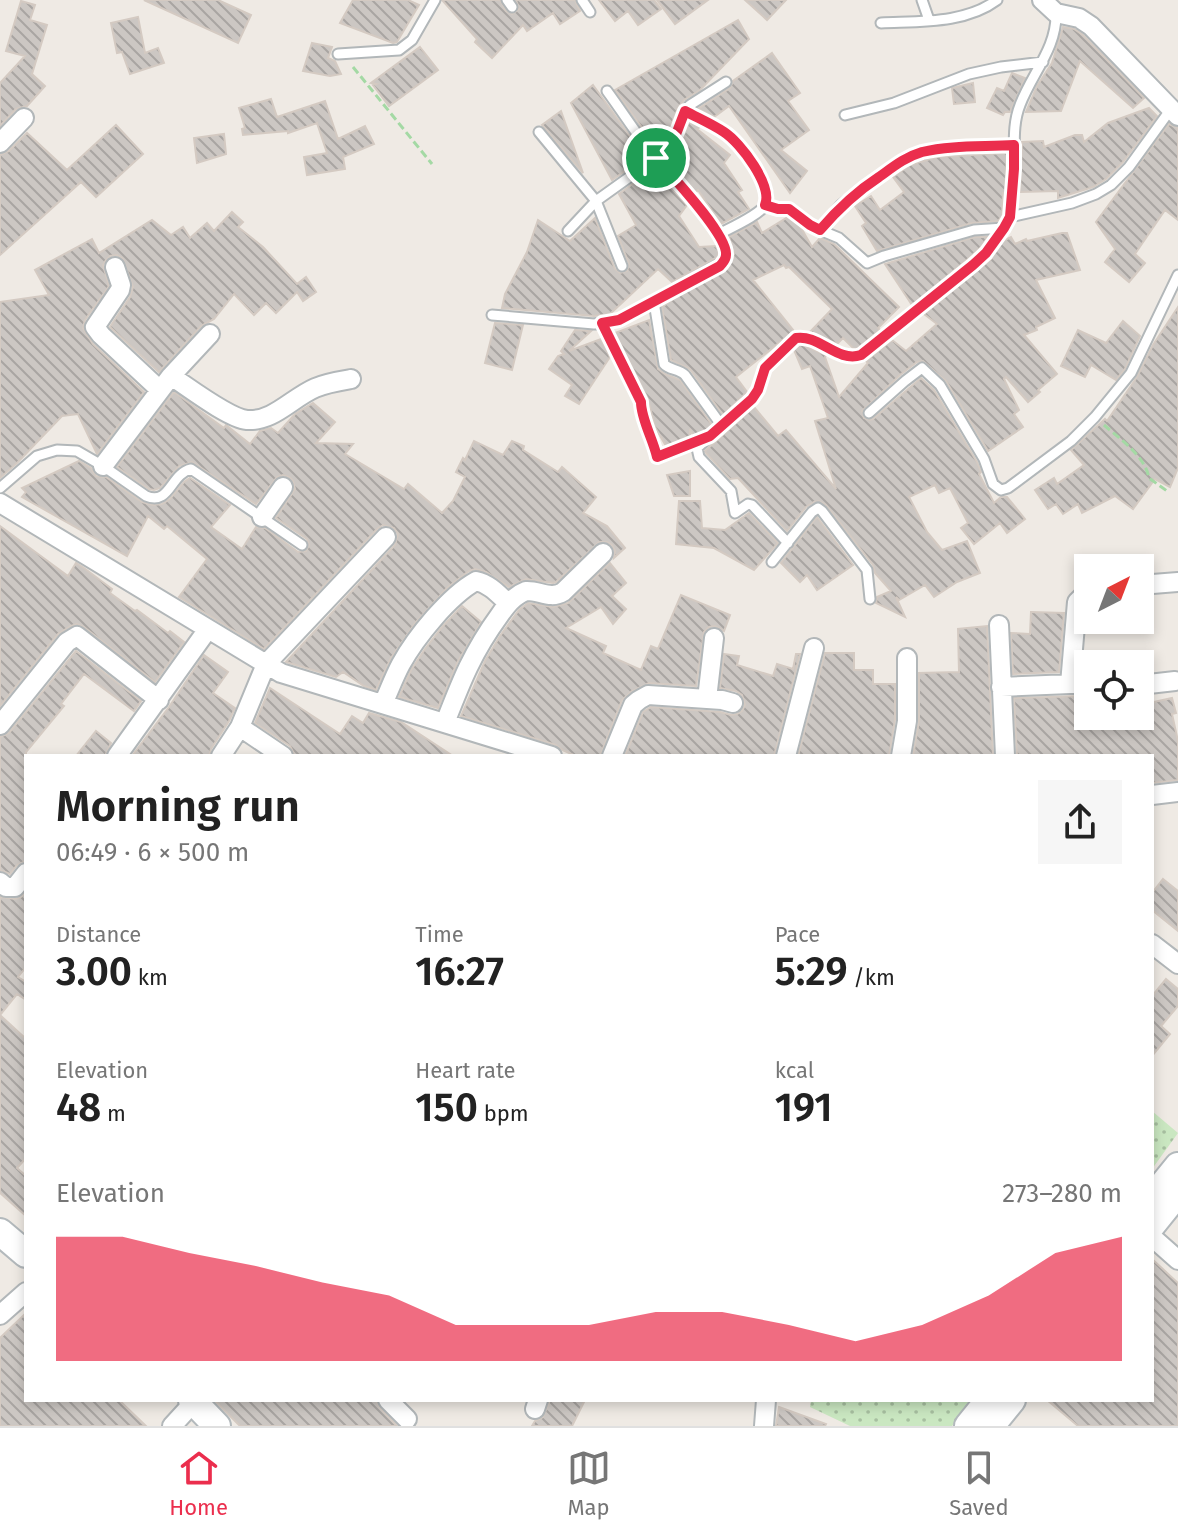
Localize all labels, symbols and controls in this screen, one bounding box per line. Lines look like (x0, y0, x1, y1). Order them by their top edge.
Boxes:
pin (622, 124, 690, 192)
icon: arrive (634, 136, 678, 180)
north arrow (1074, 554, 1154, 634)
map controls (1074, 554, 1154, 730)
button: locate (1074, 650, 1154, 730)
text: Morning run (56, 780, 300, 833)
button: share (1038, 780, 1122, 864)
text: 06:49 · 6 × 500 m (56, 837, 249, 868)
text: Distance (56, 921, 141, 948)
text: Time (415, 921, 464, 948)
text: Pace (775, 921, 820, 948)
text: 3.00 (56, 948, 132, 996)
text: 16:27 (415, 948, 504, 996)
text: 5:29 (775, 948, 848, 996)
text: km (132, 964, 168, 991)
text: /km (848, 964, 895, 991)
text: Elevation (56, 1057, 148, 1084)
text: Heart rate (415, 1057, 516, 1084)
text: kcal (775, 1057, 814, 1084)
text: 48 (56, 1084, 101, 1132)
text: 150 (415, 1084, 478, 1132)
text: 191 (775, 1084, 832, 1132)
text: m (101, 1100, 126, 1127)
text: bpm (478, 1100, 529, 1127)
text: Elevation (56, 1178, 165, 1209)
text: 273–280 m (1002, 1178, 1122, 1209)
tab: Home (169, 1446, 228, 1521)
tab: Map (567, 1446, 611, 1521)
tab: Saved (949, 1446, 1009, 1521)

